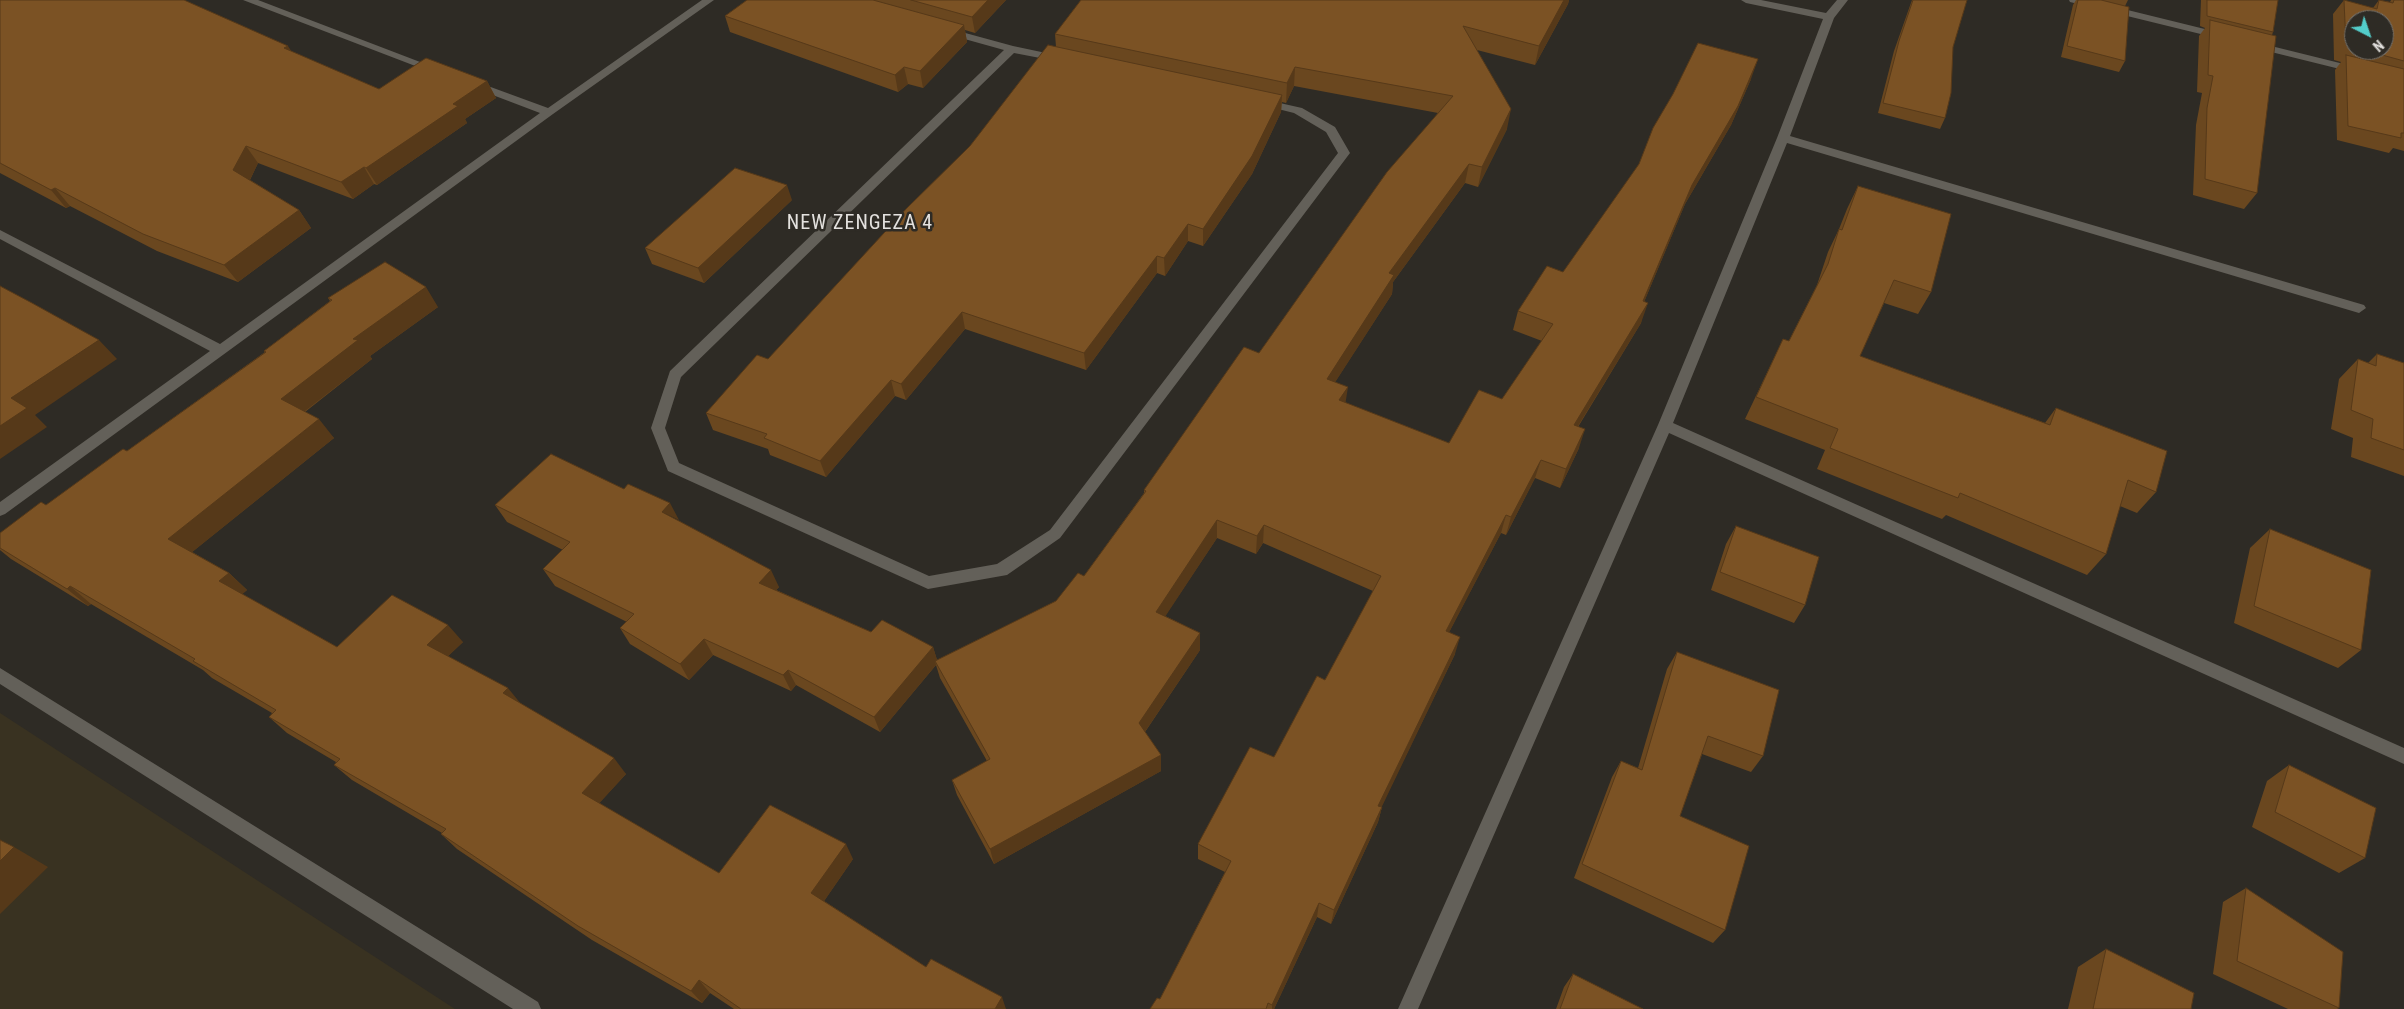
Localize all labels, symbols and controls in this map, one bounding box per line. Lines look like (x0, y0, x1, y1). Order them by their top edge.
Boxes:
north arrow (2344, 10, 2394, 60)
text: N (2370, 37, 2387, 54)
district label: NEW ZENGEZA 4 (785, 212, 935, 236)

